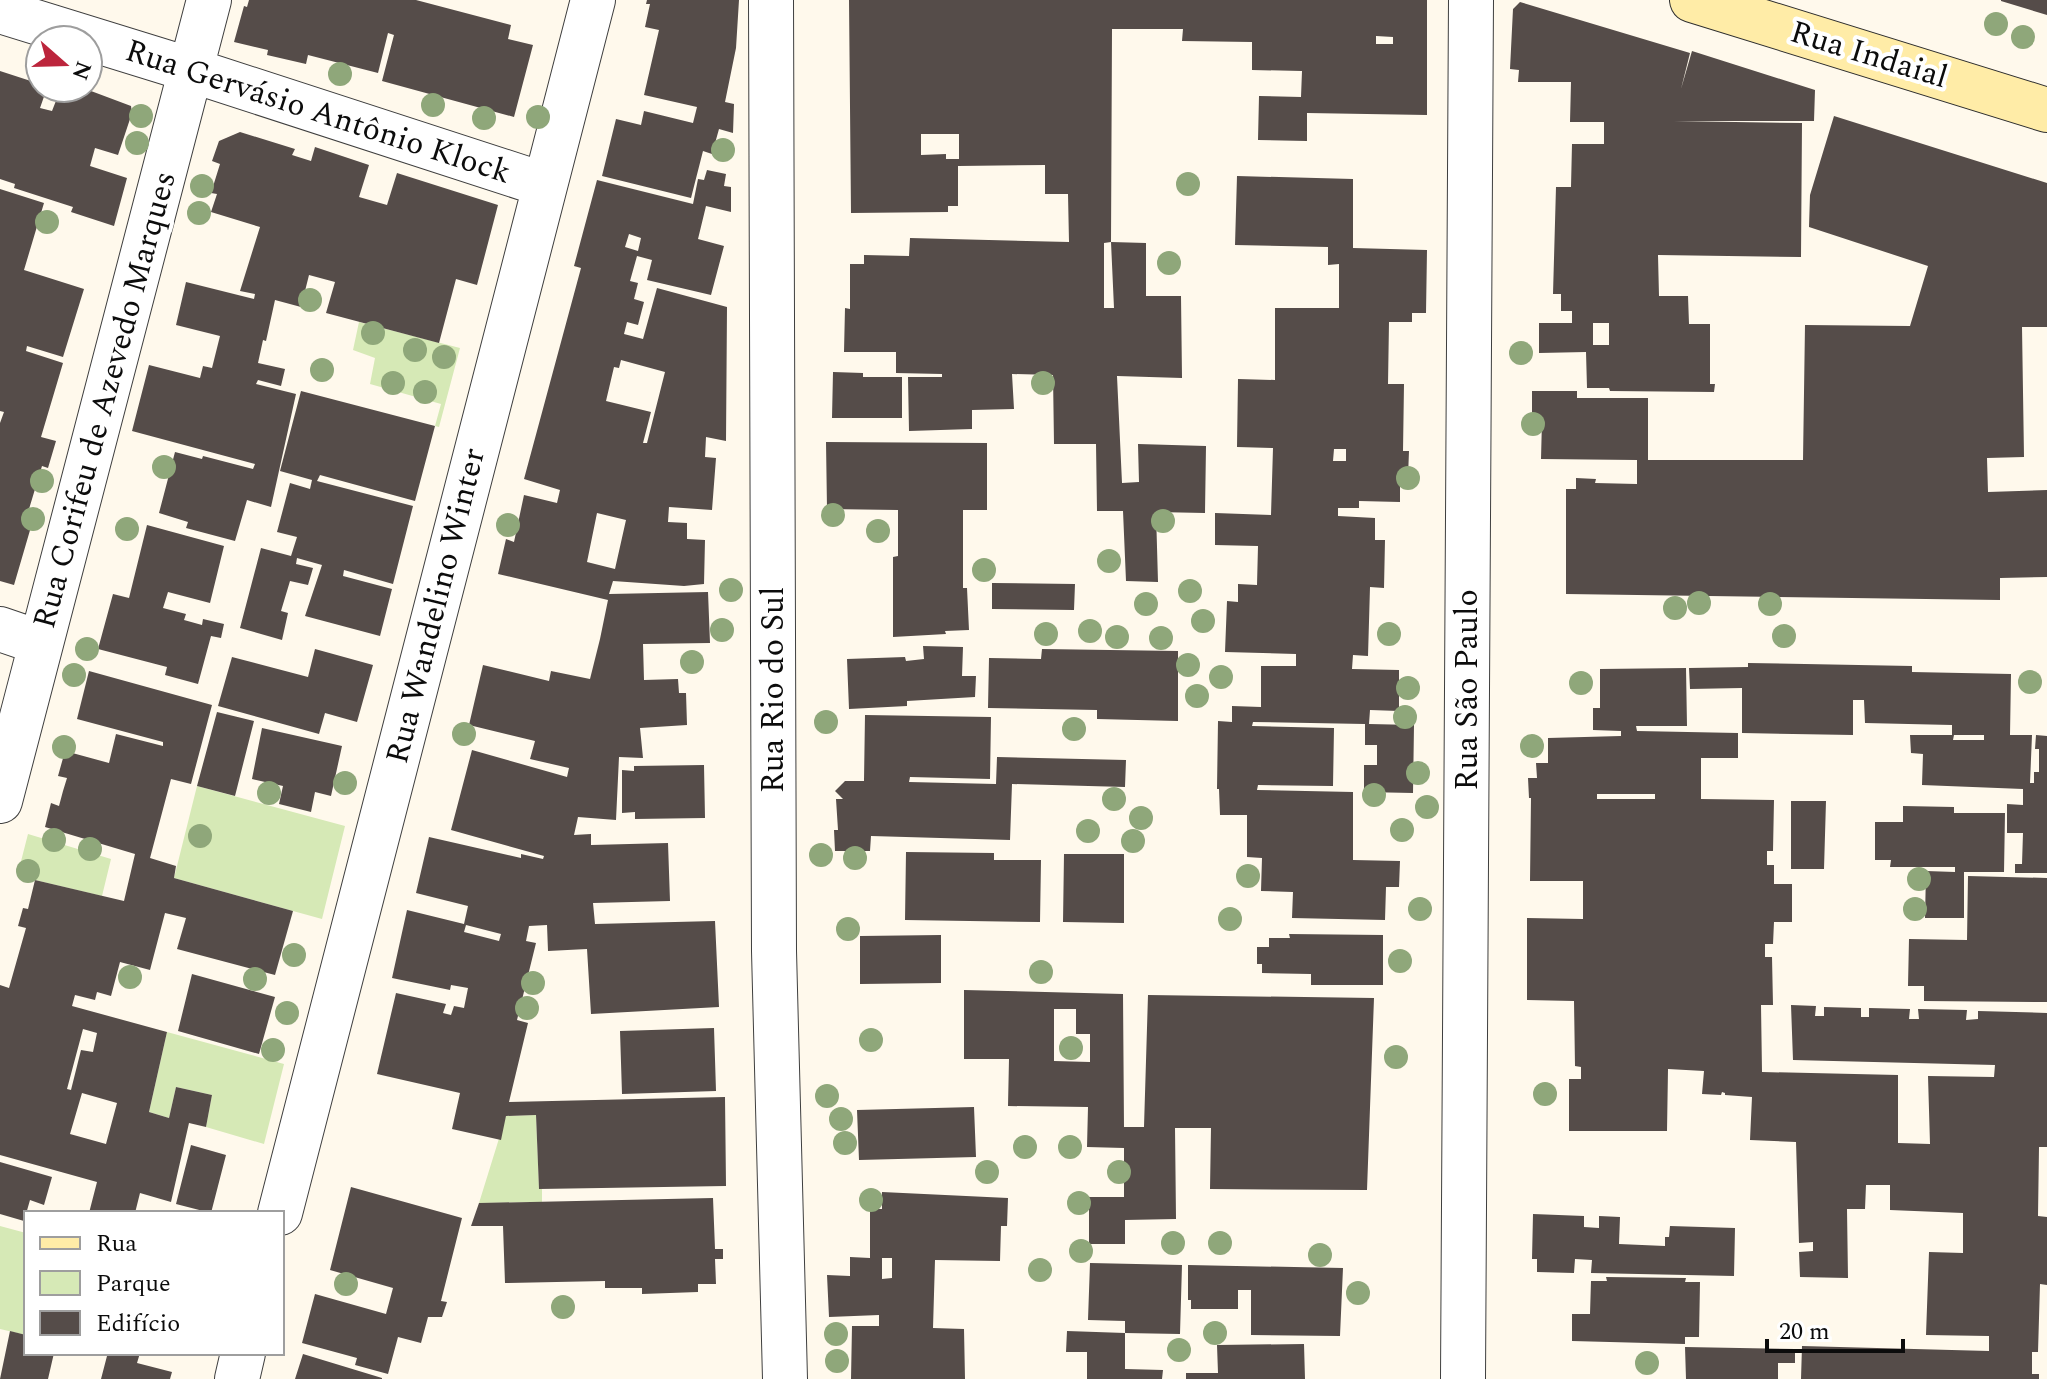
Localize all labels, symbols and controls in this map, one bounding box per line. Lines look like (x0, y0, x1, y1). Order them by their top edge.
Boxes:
street label: Rua Indaial (1784, 8, 1954, 102)
north arrow (24, 24, 104, 104)
street label: Rua Gervásio Antônio Klock (119, 26, 517, 198)
text: N (63, 56, 100, 84)
street label: Rua Corifeu de Azevedo Marques (20, 166, 190, 634)
street label: Rua Wandelino Winter (373, 443, 499, 769)
street label: Rua Rio do Sul (749, 587, 798, 793)
street label: Rua São Paulo (1443, 589, 1492, 791)
legend (24, 1211, 284, 1355)
text: Rua (96, 1226, 137, 1262)
text: Parque (96, 1266, 171, 1302)
scale bar (1767, 1303, 1903, 1353)
text: Edifício (96, 1306, 180, 1342)
text: 20 m (1779, 1314, 1830, 1350)

